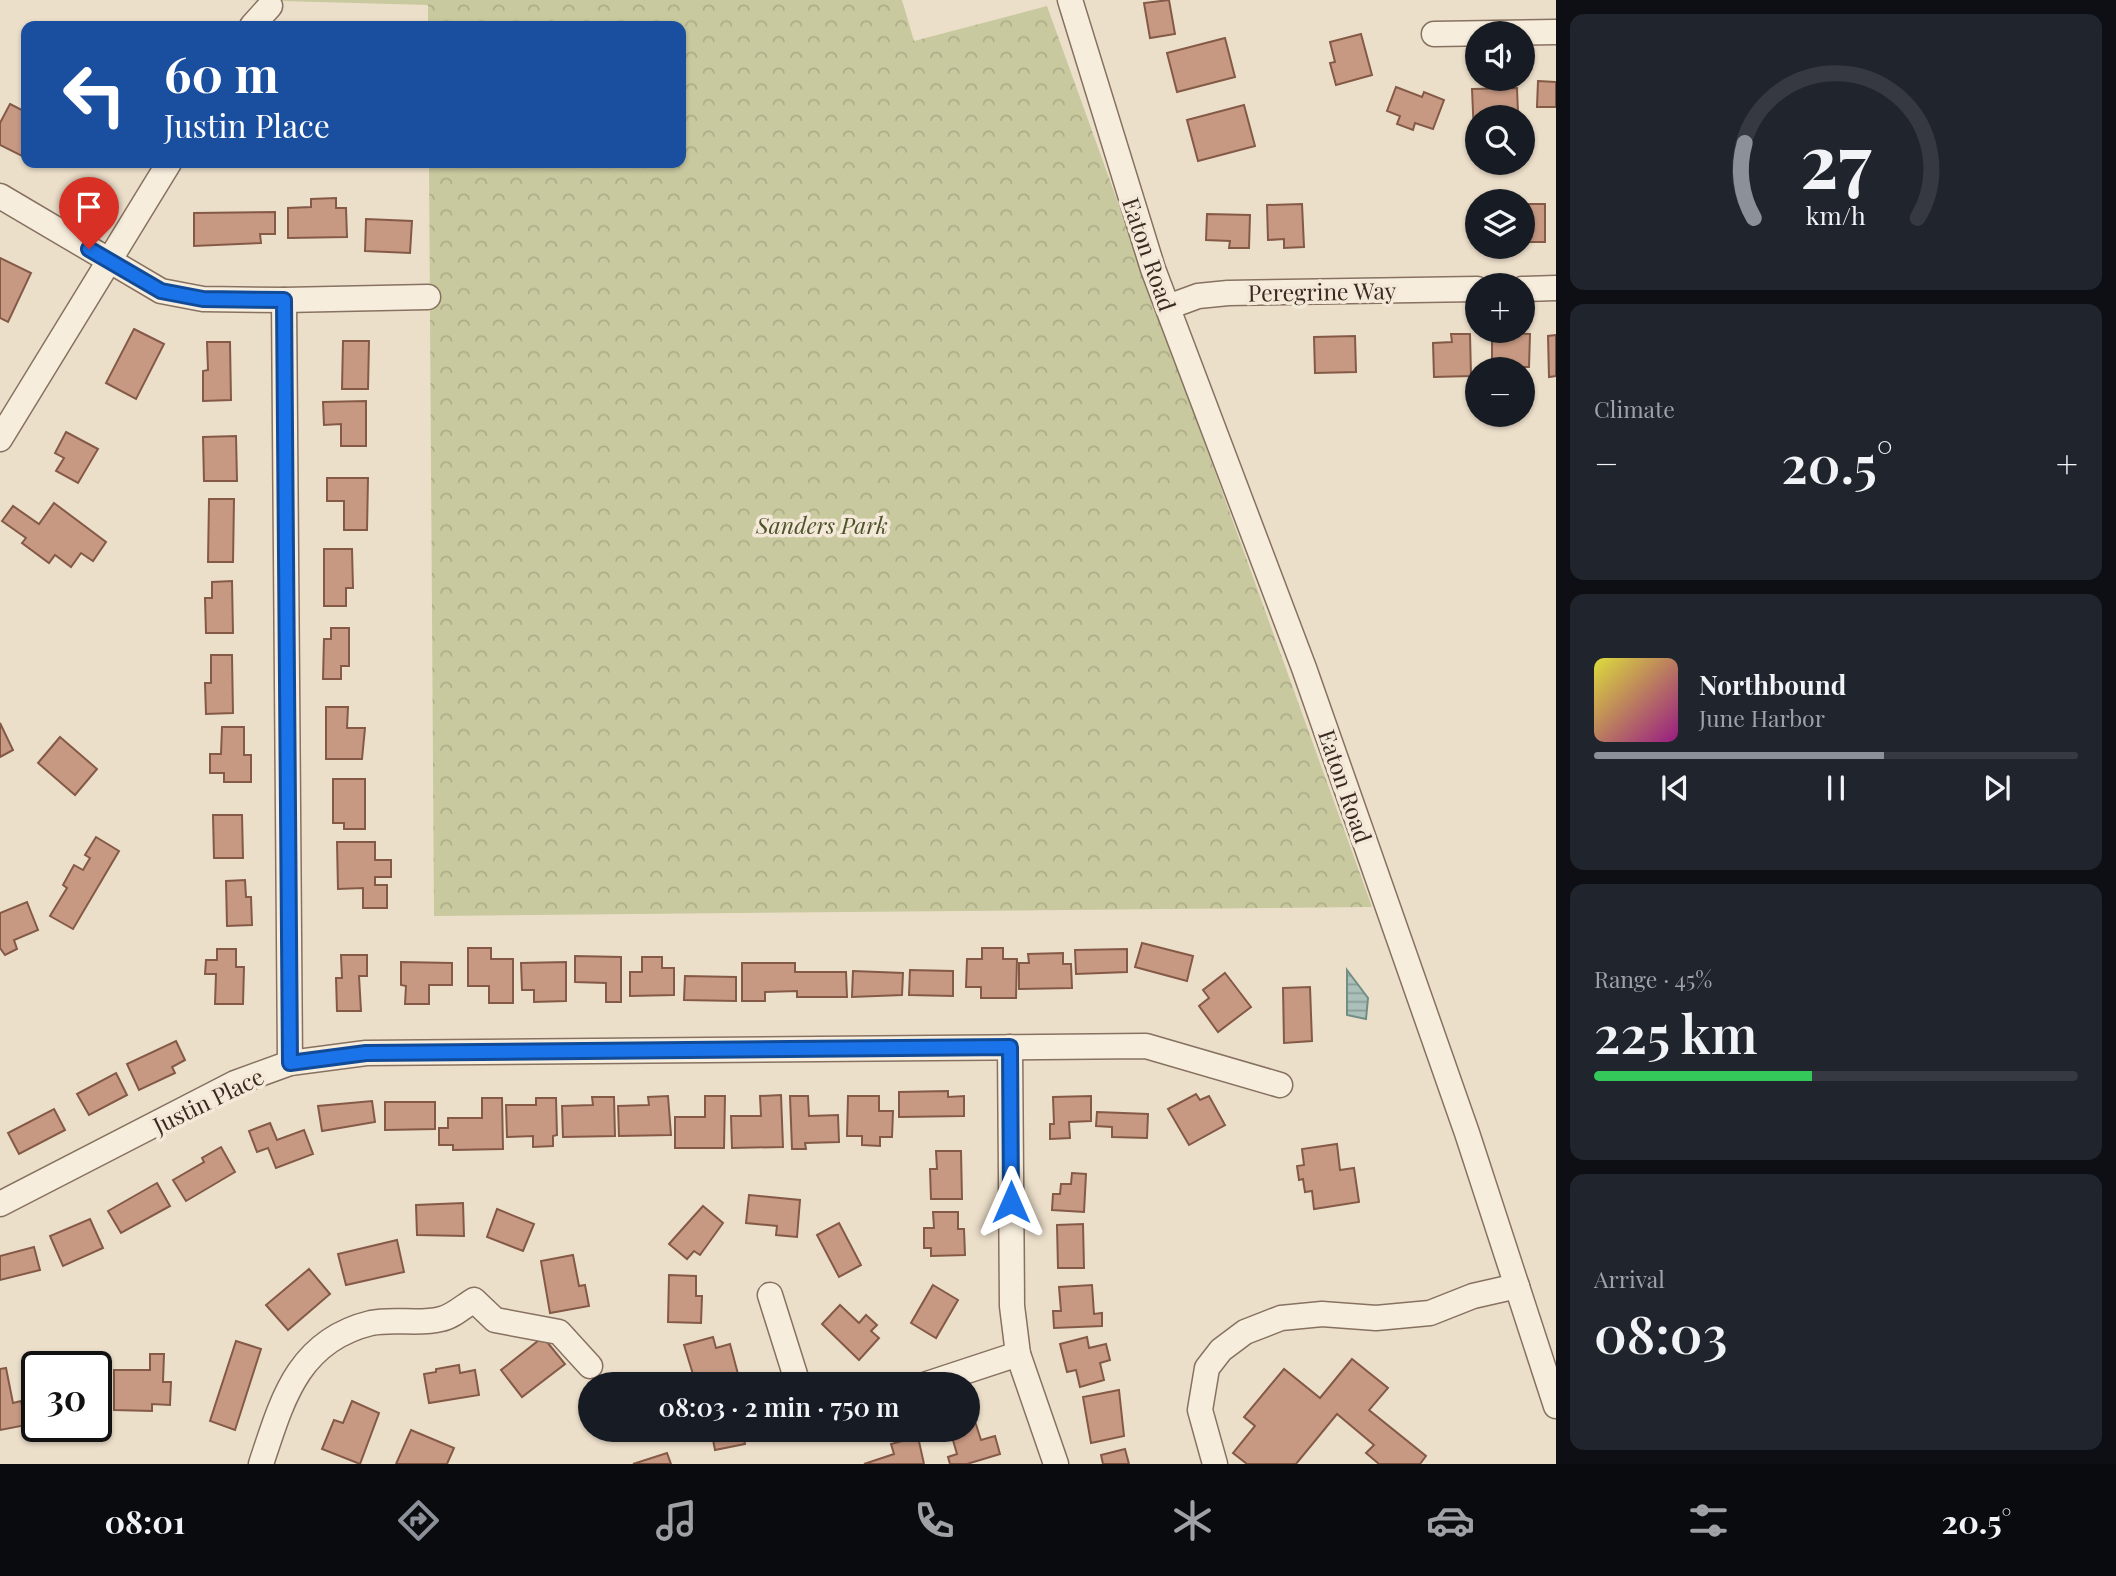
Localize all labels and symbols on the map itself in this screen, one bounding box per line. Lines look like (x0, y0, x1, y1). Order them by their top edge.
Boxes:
pin (59, 177, 119, 249)
street label: Eaton Road (1116, 193, 1184, 315)
street label: Peregrine Way (1248, 274, 1397, 308)
park label: Sanders Park (755, 509, 888, 540)
street label: Eaton Road (1312, 725, 1380, 847)
street label: Justin Place (147, 1060, 268, 1141)
position arrow (974, 1165, 1048, 1239)
speed limit sign: 30 (21, 1351, 112, 1442)

